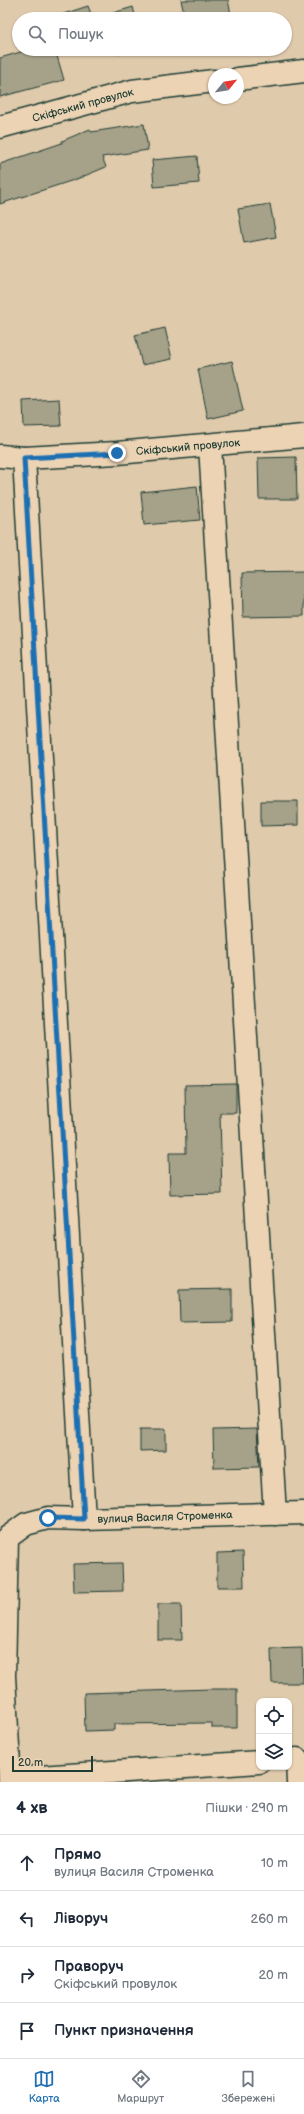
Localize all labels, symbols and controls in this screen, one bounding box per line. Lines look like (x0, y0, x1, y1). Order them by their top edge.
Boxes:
search box (12, 12, 292, 56)
icon: search (26, 23, 48, 45)
text: Пошук (58, 25, 104, 44)
north arrow (208, 68, 244, 104)
street label: Скіфський провулок (31, 85, 135, 125)
street label: Скіфський провулок (135, 436, 241, 458)
route end (108, 444, 126, 462)
street label: вулиця Василя Строменка (97, 1508, 233, 1526)
route start (39, 1509, 57, 1527)
map controls (256, 1698, 292, 1770)
button: locate (256, 1698, 292, 1734)
button: layers (256, 1734, 292, 1770)
scale bar (12, 1754, 93, 1773)
text: 20 m (18, 1756, 43, 1769)
text: 4 хв (16, 1798, 48, 1818)
text: Пішки · 290 m (205, 1800, 288, 1816)
text: Прямо (54, 1845, 101, 1864)
icon: ahead (16, 1852, 38, 1874)
text: 10 m (261, 1855, 288, 1871)
text: вулиця Василя Строменка (54, 1864, 214, 1880)
icon: left (16, 1908, 38, 1930)
text: Ліворуч (54, 1909, 108, 1928)
text: 260 m (250, 1911, 288, 1927)
text: Праворуч (54, 1957, 124, 1976)
icon: right (16, 1964, 38, 1986)
text: 20 m (258, 1967, 288, 1983)
text: Скіфський провулок (54, 1976, 177, 1992)
icon: arrive (16, 2020, 38, 2042)
text: Пункт призначення (54, 2021, 194, 2040)
tab: Карта (29, 2068, 60, 2105)
tab: Маршрут (117, 2068, 164, 2105)
tab: Збережені (222, 2068, 275, 2105)

